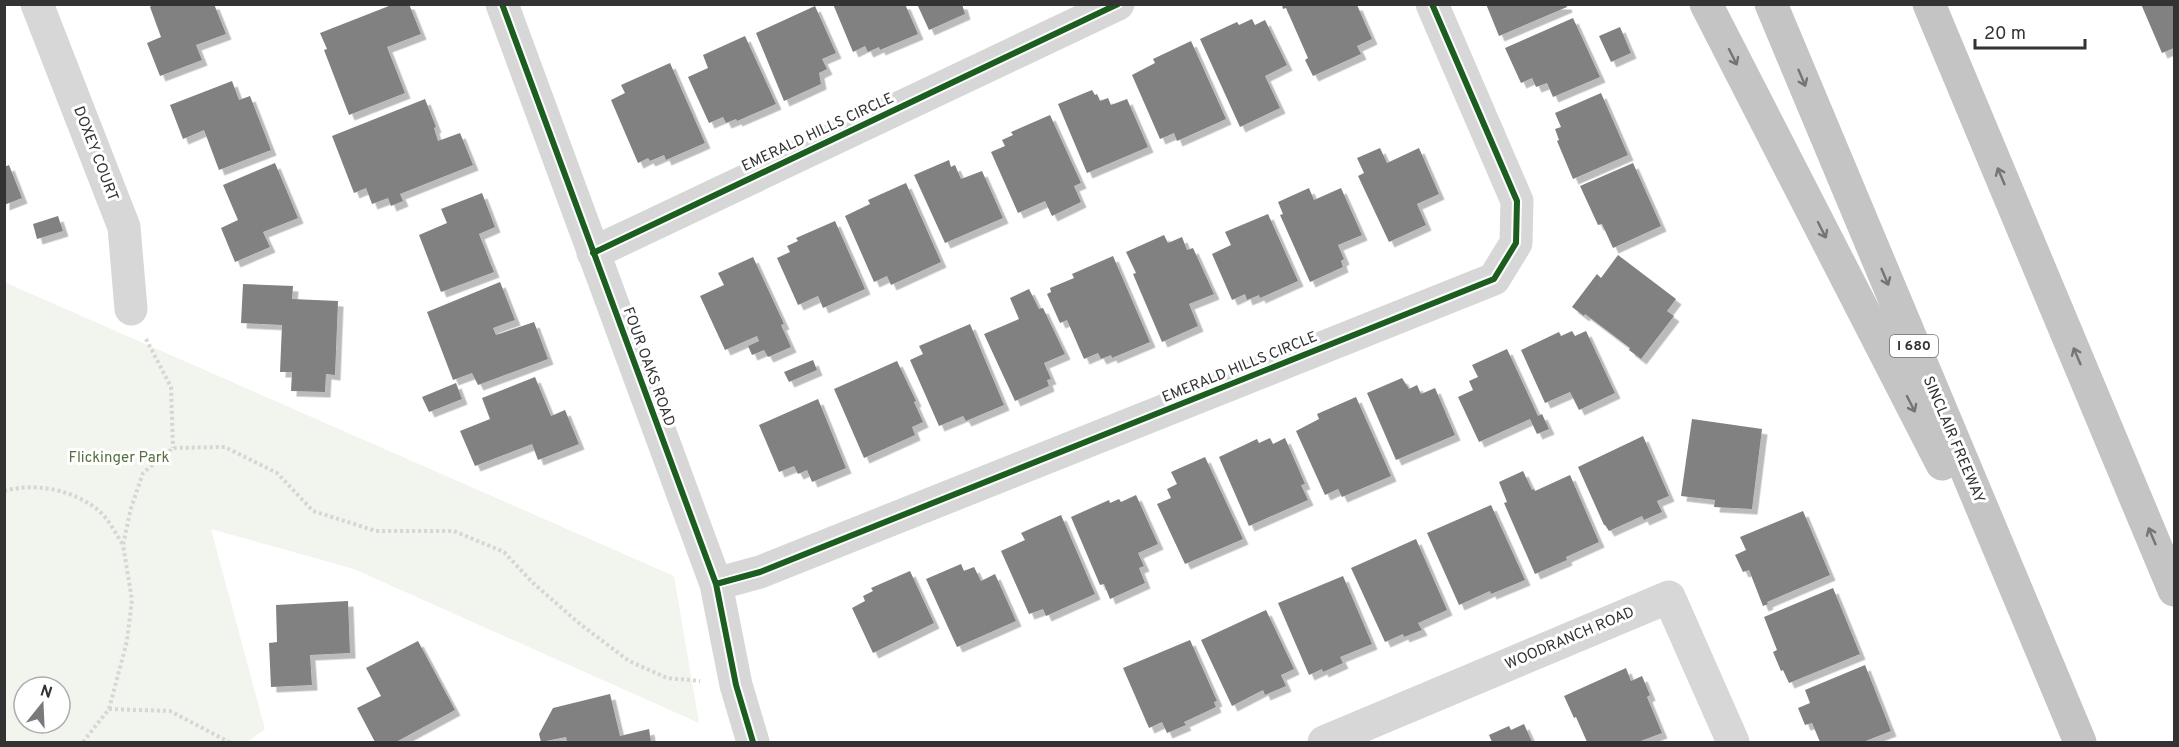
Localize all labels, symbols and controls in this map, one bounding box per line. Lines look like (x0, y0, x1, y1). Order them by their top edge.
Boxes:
scale bar (1975, 12, 2084, 50)
text: 20 m (1984, 23, 2026, 46)
one-way arrow (1728, 47, 1739, 65)
one-way arrow (1797, 68, 1808, 87)
street label: EMERALD HILLS CIRCLE (739, 89, 897, 177)
street label: DOXEY COURT (68, 104, 122, 204)
one-way arrow (1995, 168, 2006, 186)
one-way arrow (1816, 221, 1828, 238)
one-way arrow (1880, 268, 1891, 286)
street label: FOUR OAKS ROAD (618, 305, 678, 429)
street label: EMERALD HILLS CIRCLE (1160, 328, 1320, 408)
road number: I 680 (1890, 335, 1938, 357)
one-way arrow (2070, 347, 2081, 365)
street label: SINCLAIR FREEWAY (1918, 374, 1988, 507)
one-way arrow (1906, 394, 1917, 412)
park label: Flickinger Park (68, 449, 170, 468)
one-way arrow (2146, 527, 2157, 546)
street label: WOODRANCH ROAD (1502, 603, 1638, 675)
north arrow (12, 675, 72, 735)
text: N (37, 681, 55, 704)

